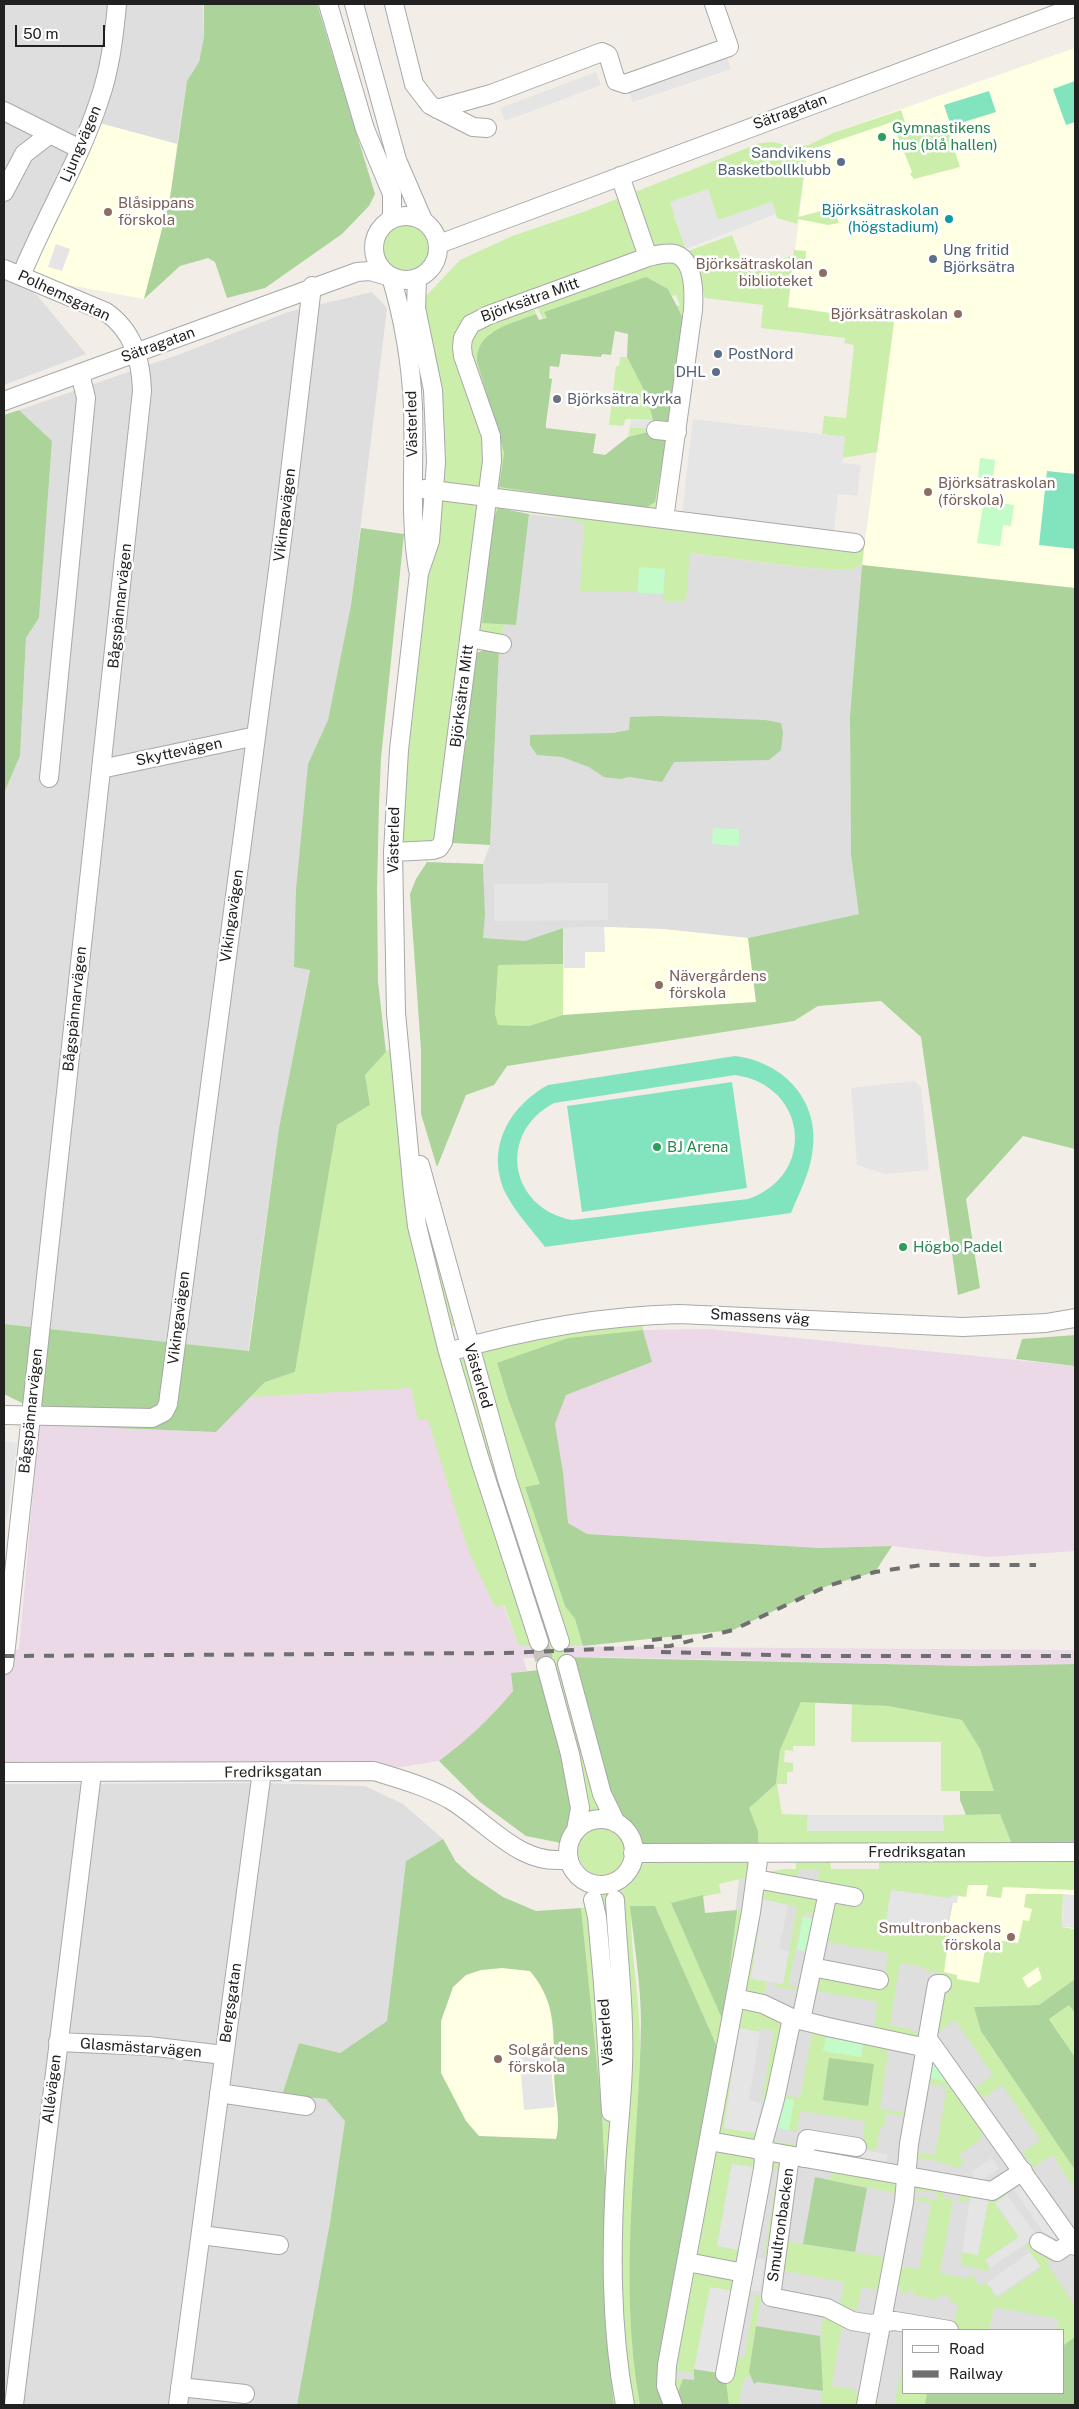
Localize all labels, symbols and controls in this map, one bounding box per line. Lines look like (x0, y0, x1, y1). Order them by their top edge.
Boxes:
scale bar (18, 15, 108, 47)
text: 50 m (23, 25, 58, 42)
street label: Sätragatan (751, 90, 829, 134)
street label: Ljungvägen (57, 103, 105, 185)
place label: Gymnastikens hus (blå hallen) (892, 119, 998, 154)
marker: Gymnastikens hus (blå hallen) (876, 131, 888, 143)
place label: Sandvikens Basketbollklubb (717, 144, 831, 179)
marker: Sandvikens Basketbollklubb (835, 156, 847, 168)
place label: Blåsippans förskola (118, 194, 194, 229)
place label: Björksätraskolan (högstadium) (822, 201, 939, 236)
marker: Blåsippans förskola (102, 206, 114, 218)
marker: Björksätraskolan (högstadium) (943, 213, 955, 225)
place label: Ung fritid Björksätra (943, 241, 1015, 276)
marker: Ung fritid Björksätra (927, 253, 939, 265)
place label: Björksätraskolan biblioteket (696, 255, 813, 290)
street label: Polhemsgatan (15, 267, 113, 325)
marker: Björksätraskolan biblioteket (817, 267, 829, 279)
street label: Björksätra Mitt (478, 274, 582, 326)
place label: Björksätraskolan (831, 305, 948, 323)
marker: Björksätraskolan (952, 308, 964, 320)
street label: Sätragatan (119, 323, 197, 367)
place label: PostNord (728, 345, 793, 363)
marker: PostNord (712, 348, 724, 360)
place label: DHL (675, 363, 706, 381)
marker: DHL (710, 366, 722, 378)
place label: Björksätra kyrka (567, 390, 682, 408)
street label: Västerled (402, 391, 422, 457)
marker: Björksätra kyrka (551, 393, 563, 405)
street label: Vikingavägen (270, 467, 300, 563)
place label: Björksätraskolan (förskola) (938, 474, 1055, 509)
marker: Björksätraskolan (förskola) (922, 486, 934, 498)
street label: Bågspännarvägen (104, 543, 136, 669)
street label: Björksätra Mitt (447, 644, 477, 748)
street label: Skyttevägen (134, 734, 224, 770)
street label: Västerled (384, 807, 404, 873)
street label: Vikingavägen (217, 868, 247, 964)
street label: Bågspännarvägen (59, 946, 91, 1072)
place label: Nävergårdens förskola (669, 967, 767, 1002)
marker: Nävergårdens förskola (653, 979, 665, 991)
place label: BJ Arena (667, 1138, 728, 1156)
marker: BJ Arena (651, 1141, 663, 1153)
place label: Högbo Padel (913, 1238, 1003, 1256)
marker: Högbo Padel (897, 1241, 909, 1253)
street label: Vikingavägen (164, 1270, 194, 1366)
street label: Smassens väg (710, 1305, 810, 1329)
street label: Västerled (460, 1341, 496, 1411)
street label: Bågspännarvägen (15, 1348, 47, 1474)
street label: Fredriksgatan (224, 1762, 322, 1782)
street label: Fredriksgatan (868, 1843, 966, 1861)
place label: Smultronbackens förskola (879, 1919, 1001, 1954)
marker: Smultronbackens förskola (1005, 1931, 1017, 1943)
street label: Bergsgatan (216, 1962, 246, 2044)
street label: Västerled (595, 1998, 617, 2066)
street label: Glasmästarvägen (80, 2035, 202, 2061)
place label: Solgårdens förskola (508, 2041, 588, 2076)
street label: Allévägen (39, 2053, 65, 2125)
marker: Solgårdens förskola (492, 2053, 504, 2065)
street label: Smultronbacken (764, 2167, 798, 2283)
legend (902, 2329, 1064, 2394)
text: Road (949, 2340, 985, 2357)
text: Railway (949, 2365, 1003, 2382)

